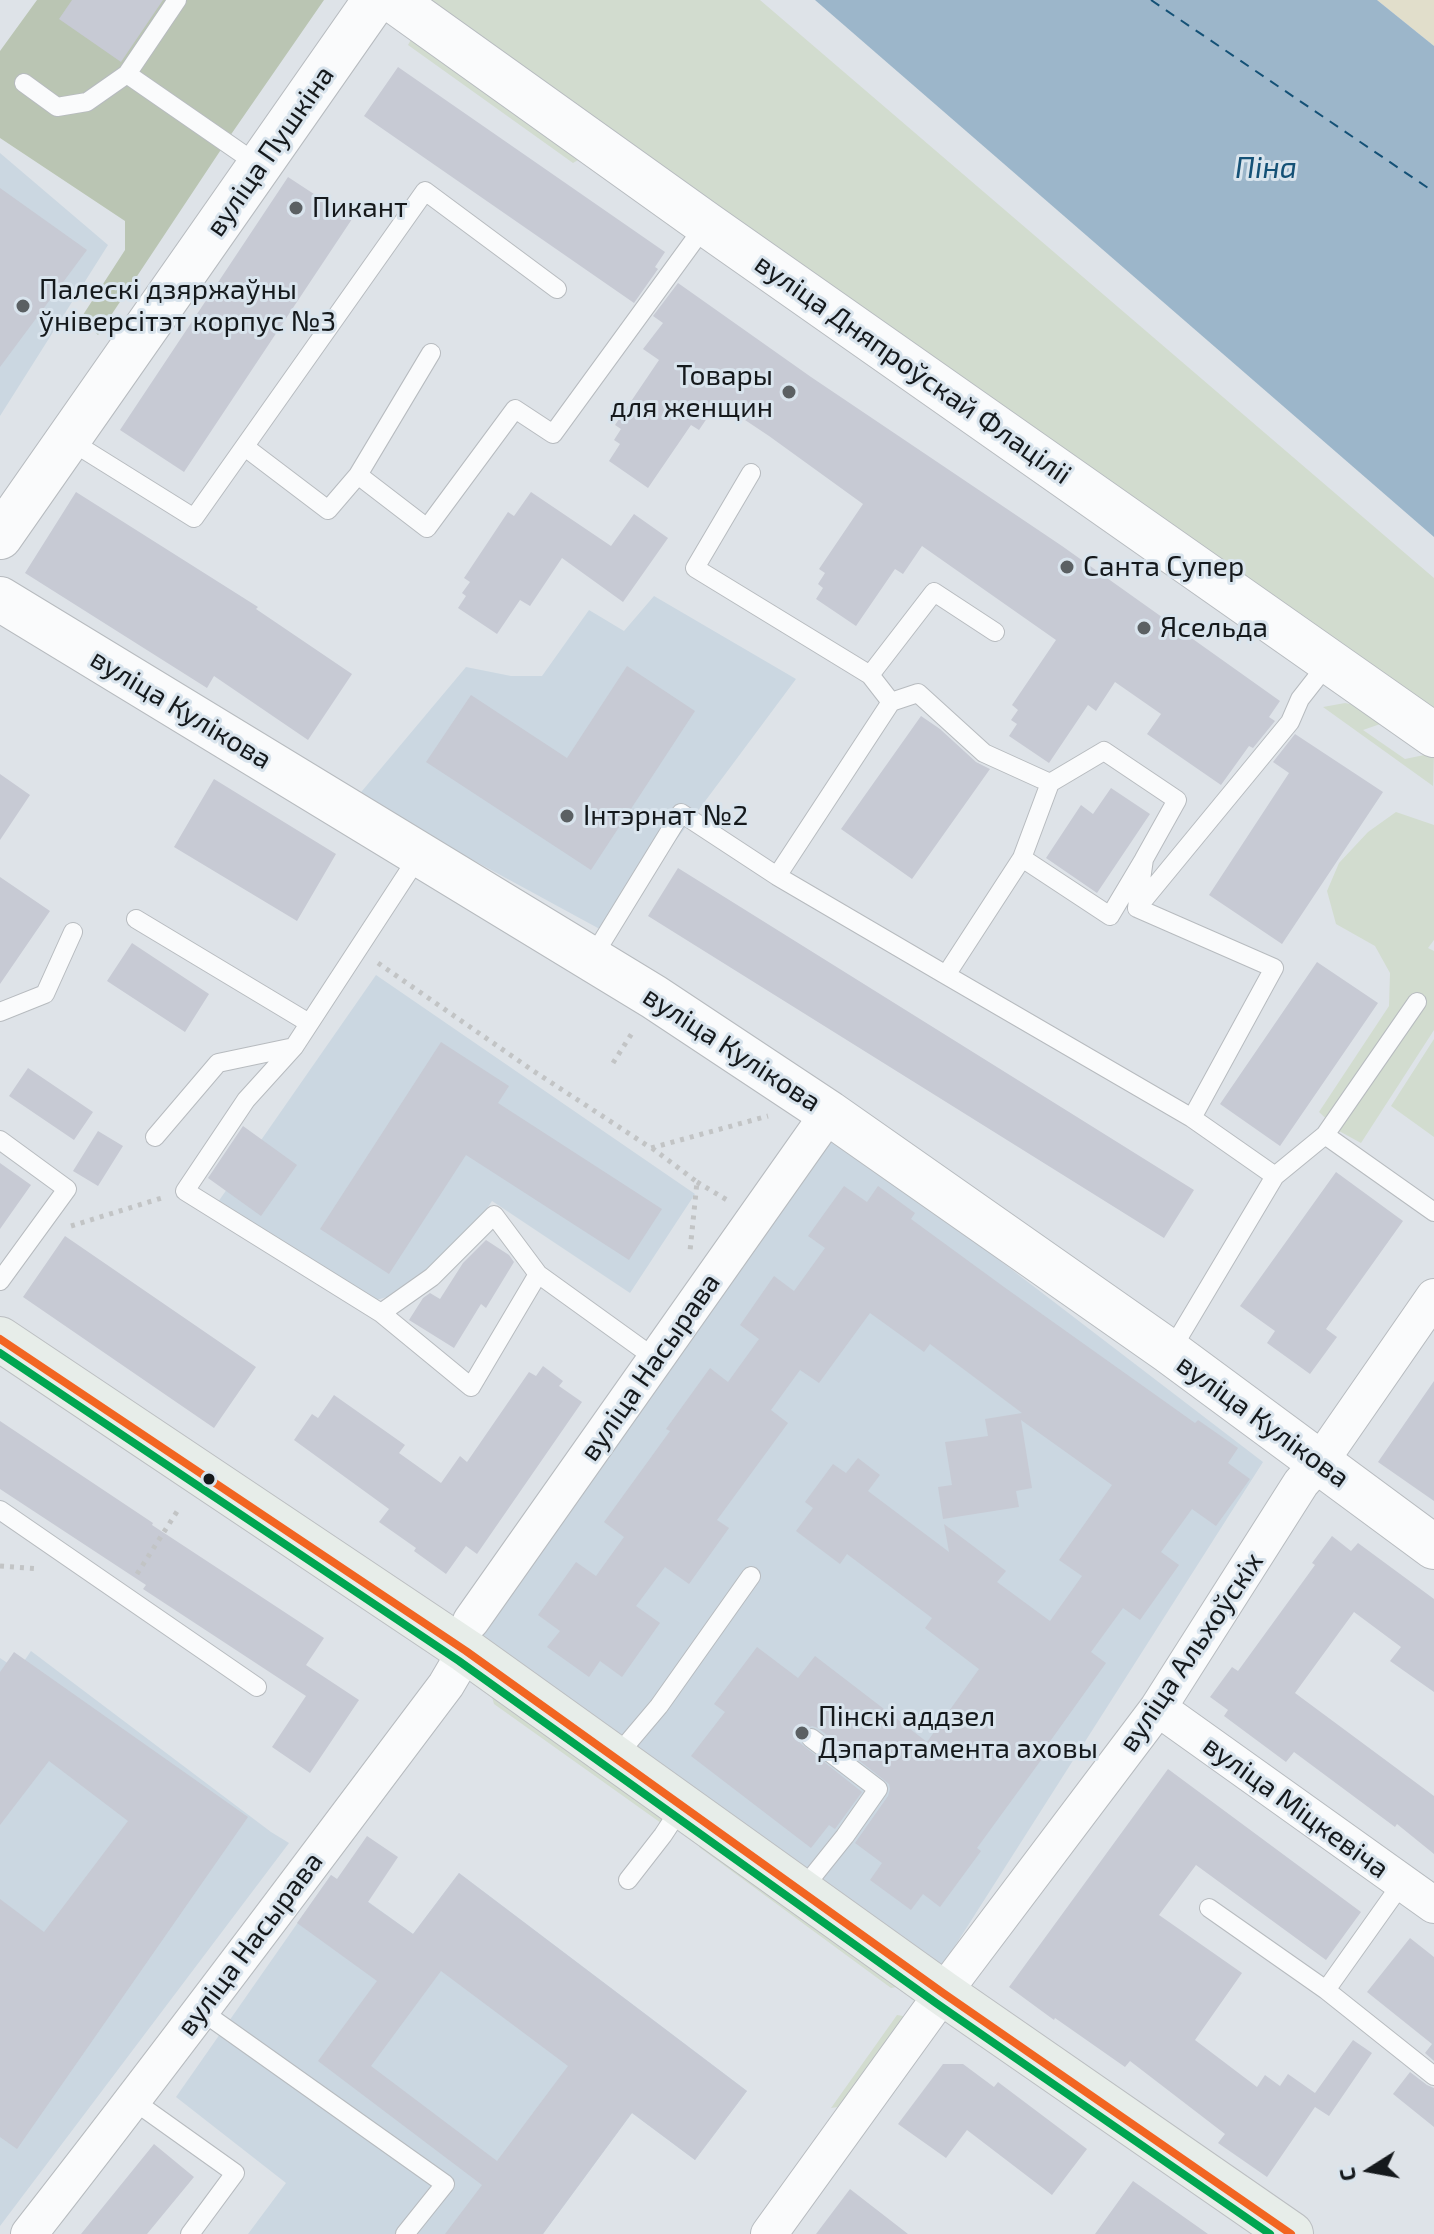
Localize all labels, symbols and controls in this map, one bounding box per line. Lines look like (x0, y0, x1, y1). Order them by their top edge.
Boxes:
street label: вуліца Пушкіна (199, 59, 341, 243)
water label: Піна (1235, 150, 1297, 186)
place label: Пикант (312, 191, 408, 225)
marker: Пикант (287, 199, 305, 217)
street label: вуліца Дняпроўскай Флаціліі (748, 247, 1078, 491)
place label: Палескі дзяржаўны ўніверсітэт корпус №3 (39, 273, 336, 339)
marker: Палескі дзяржаўны ўніверсітэт корпус №3 (14, 297, 32, 315)
place label: Товары для женщин (610, 359, 773, 425)
marker: Товары для женщин (780, 383, 798, 401)
place label: Санта Супер (1083, 550, 1244, 584)
marker: Санта Супер (1058, 558, 1076, 576)
place label: Ясельда (1160, 611, 1268, 645)
marker: Ясельда (1135, 619, 1153, 637)
street label: вуліца Кулікова (84, 642, 278, 776)
place label: Інтэрнат №2 (583, 799, 748, 833)
marker: Інтэрнат №2 (558, 807, 576, 825)
street label: вуліца Кулікова (637, 979, 827, 1119)
street label: вуліца Насырава (573, 1267, 727, 1467)
street label: вуліца Кулікова (1170, 1347, 1356, 1495)
unlabelled marker (201, 1471, 217, 1487)
street label: вуліца Альхоўскіх (1112, 1546, 1270, 1758)
place label: Пінскі аддзел Дэпартамента аховы (818, 1700, 1098, 1766)
marker: Пінскі аддзел Дэпартамента аховы (793, 1724, 811, 1742)
street label: вуліца Міцкевіча (1197, 1728, 1395, 1886)
street label: вуліца Насырава (170, 1846, 330, 2042)
north arrow (1330, 2130, 1410, 2210)
text: С (1332, 2166, 1360, 2183)

